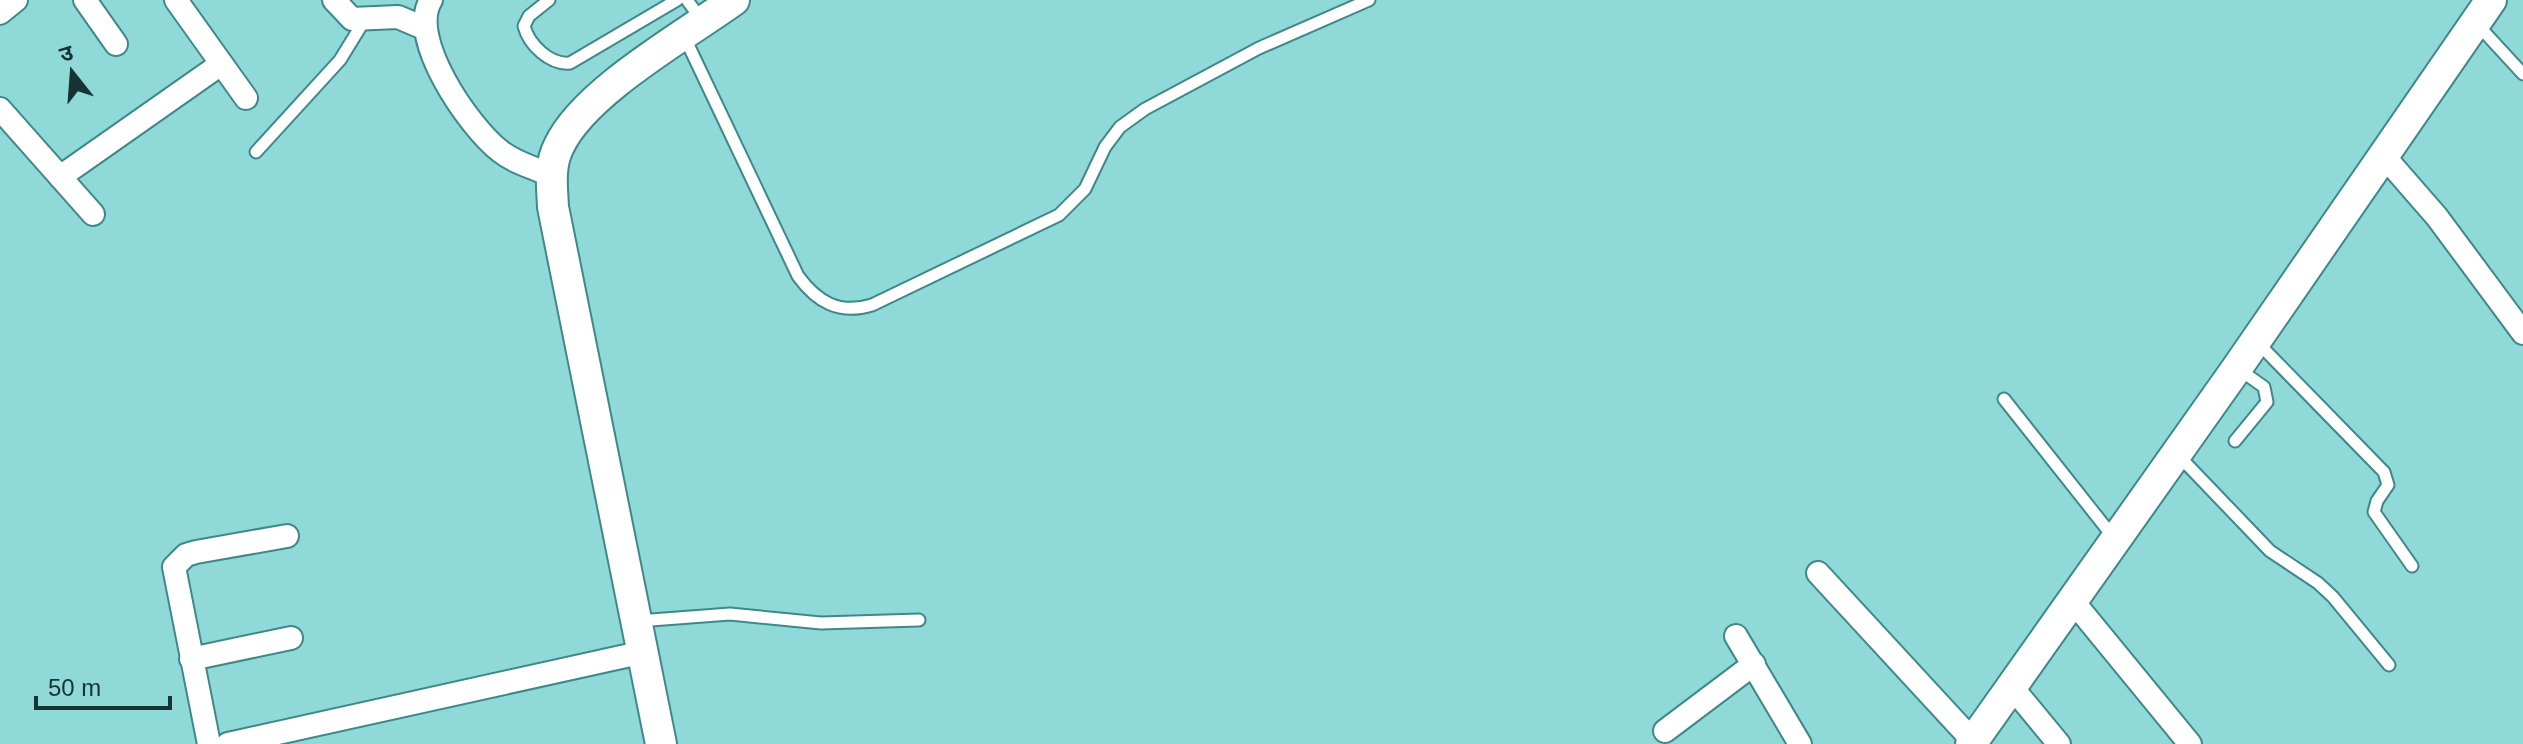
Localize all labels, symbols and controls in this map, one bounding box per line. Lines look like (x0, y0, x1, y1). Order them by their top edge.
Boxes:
north arrow (32, 32, 112, 112)
text: उ (56, 39, 77, 67)
scale bar (36, 660, 170, 710)
text: 50 m (48, 674, 101, 701)

